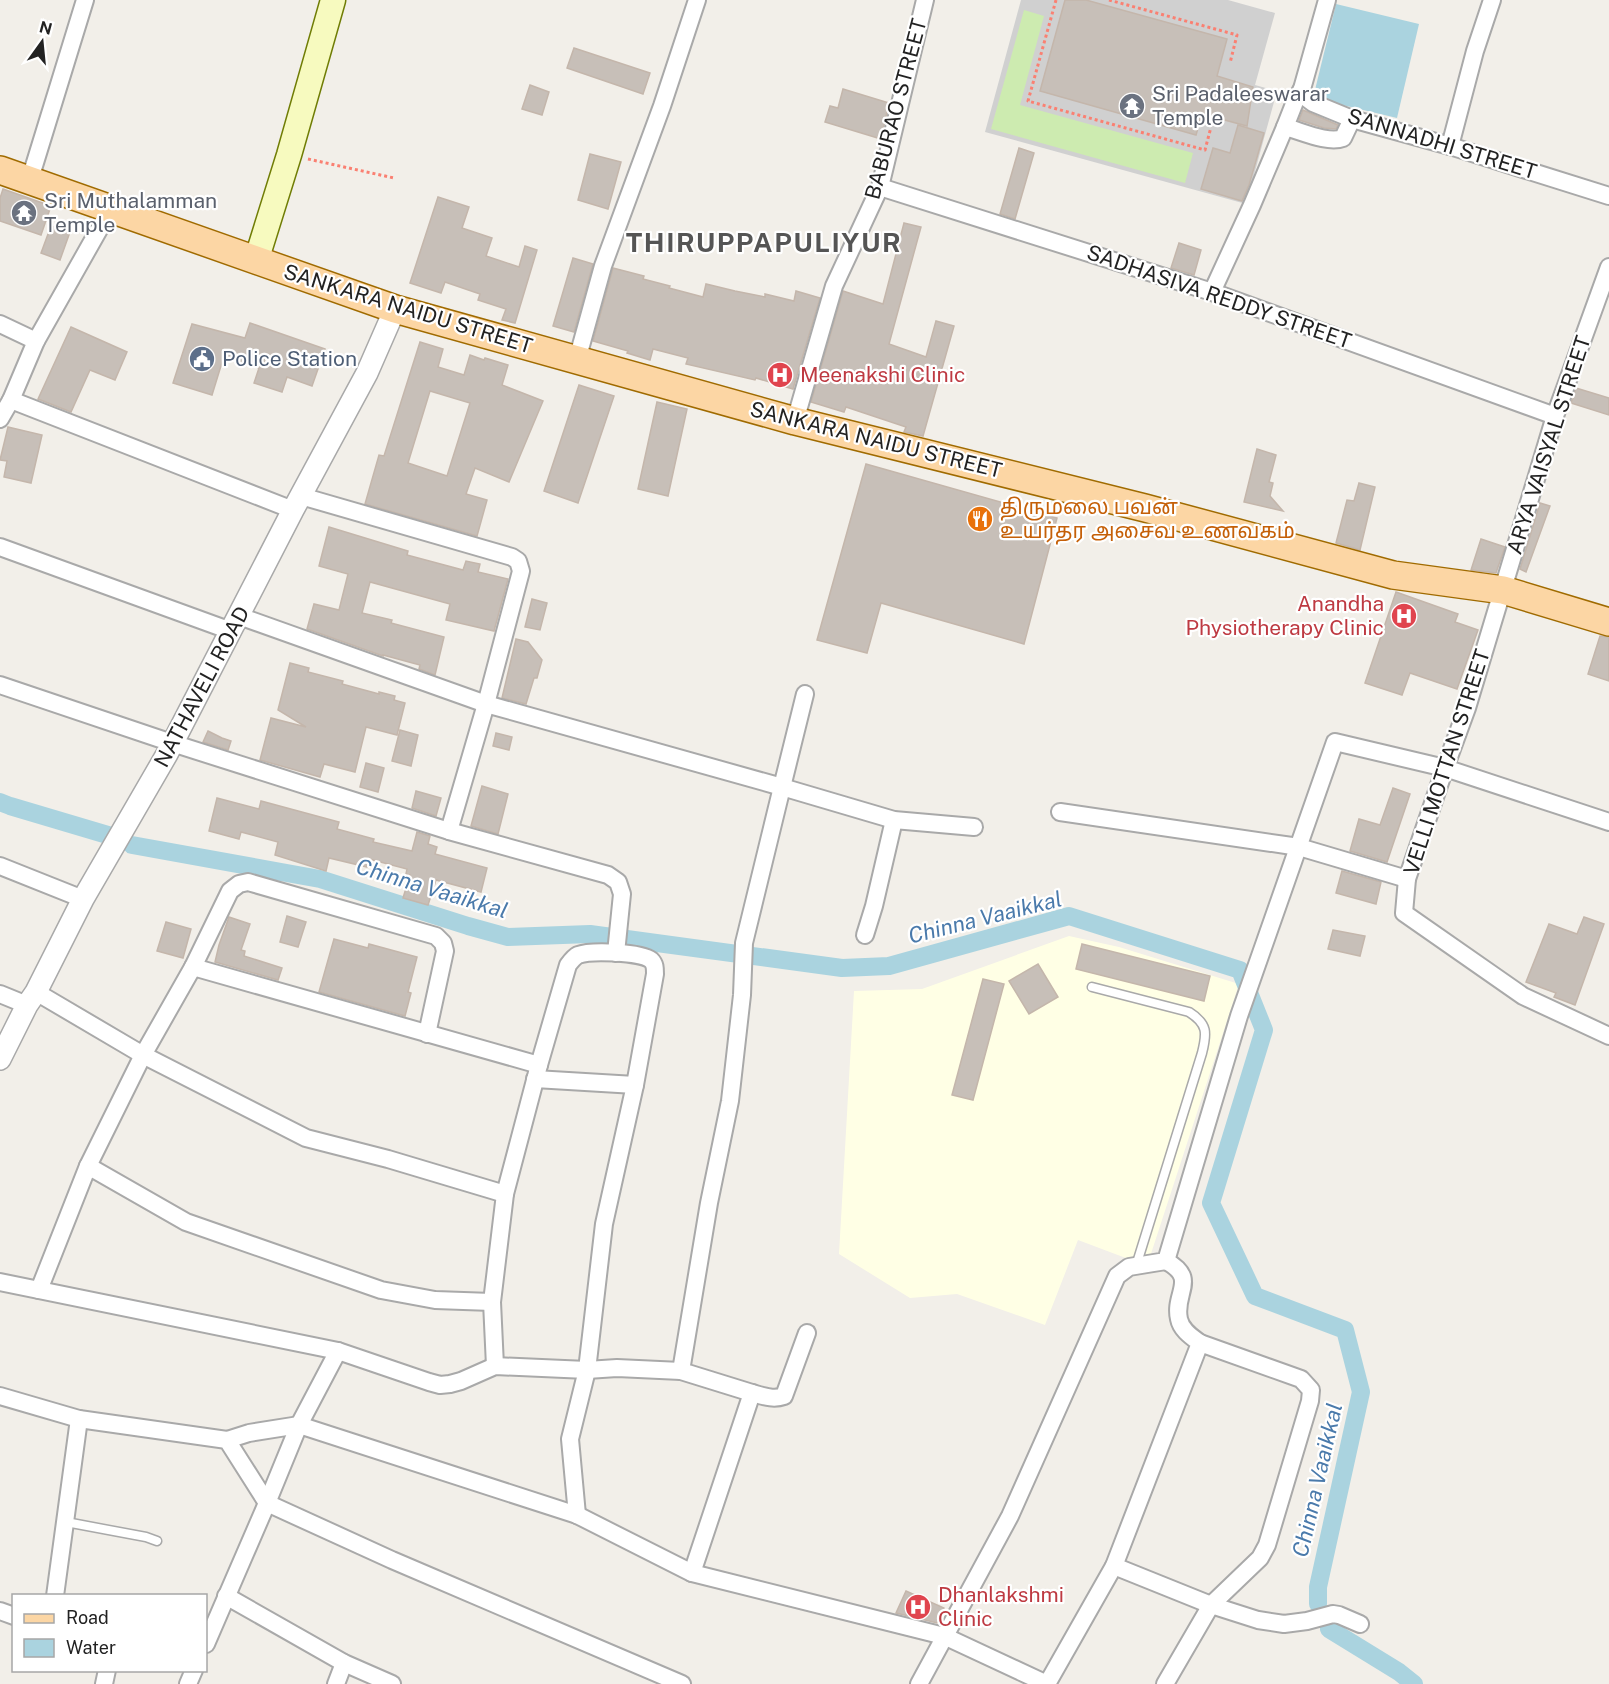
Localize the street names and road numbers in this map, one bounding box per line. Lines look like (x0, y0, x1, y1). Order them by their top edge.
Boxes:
street label: BABURAO STREET (859, 16, 932, 202)
street label: SANNADHI STREET (1345, 103, 1540, 184)
street label: SADHASIVA REDDY STREET (1084, 239, 1355, 354)
street label: SANKARA NAIDU STREET (281, 259, 536, 358)
street label: ARYA VAISYAL STREET (1501, 332, 1596, 557)
street label: SANKARA NAIDU STREET (748, 396, 1005, 483)
street label: NATHAVELI ROAD (149, 602, 255, 771)
street label: VELLI MOTTAN STREET (1398, 646, 1495, 878)

